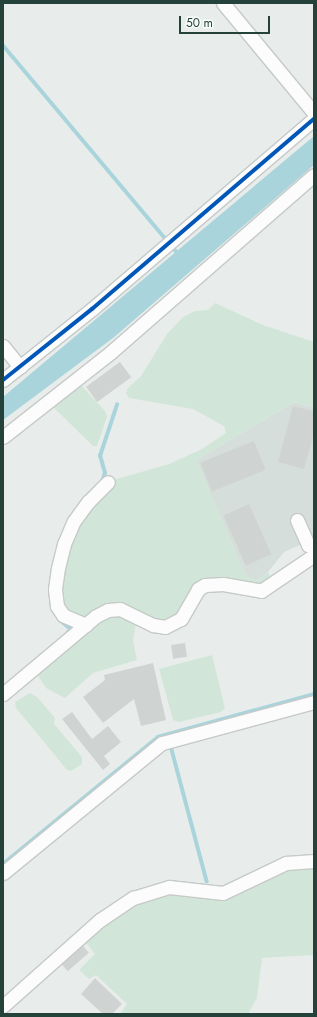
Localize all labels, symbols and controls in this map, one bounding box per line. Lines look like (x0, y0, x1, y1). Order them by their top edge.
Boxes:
scale bar (181, 8, 272, 34)
text: 50 m (186, 14, 213, 32)

